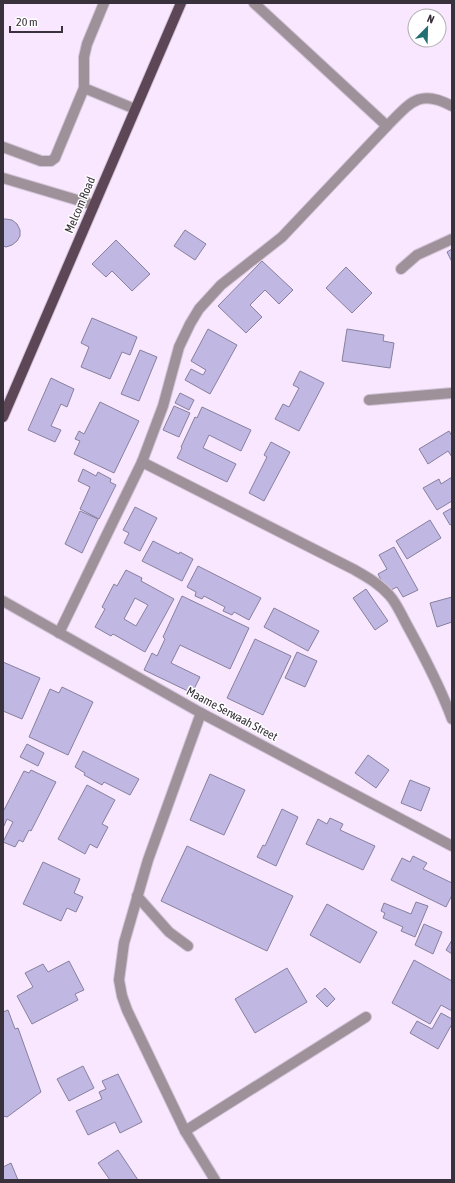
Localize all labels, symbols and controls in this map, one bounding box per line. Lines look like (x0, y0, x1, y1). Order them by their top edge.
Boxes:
scale bar (10, 8, 62, 34)
north arrow (407, 8, 447, 48)
text: N (426, 12, 436, 26)
text: 20 m (16, 15, 38, 29)
street label: Melcom Road (62, 175, 98, 235)
street label: Maame Serwaah Street (184, 684, 280, 744)

